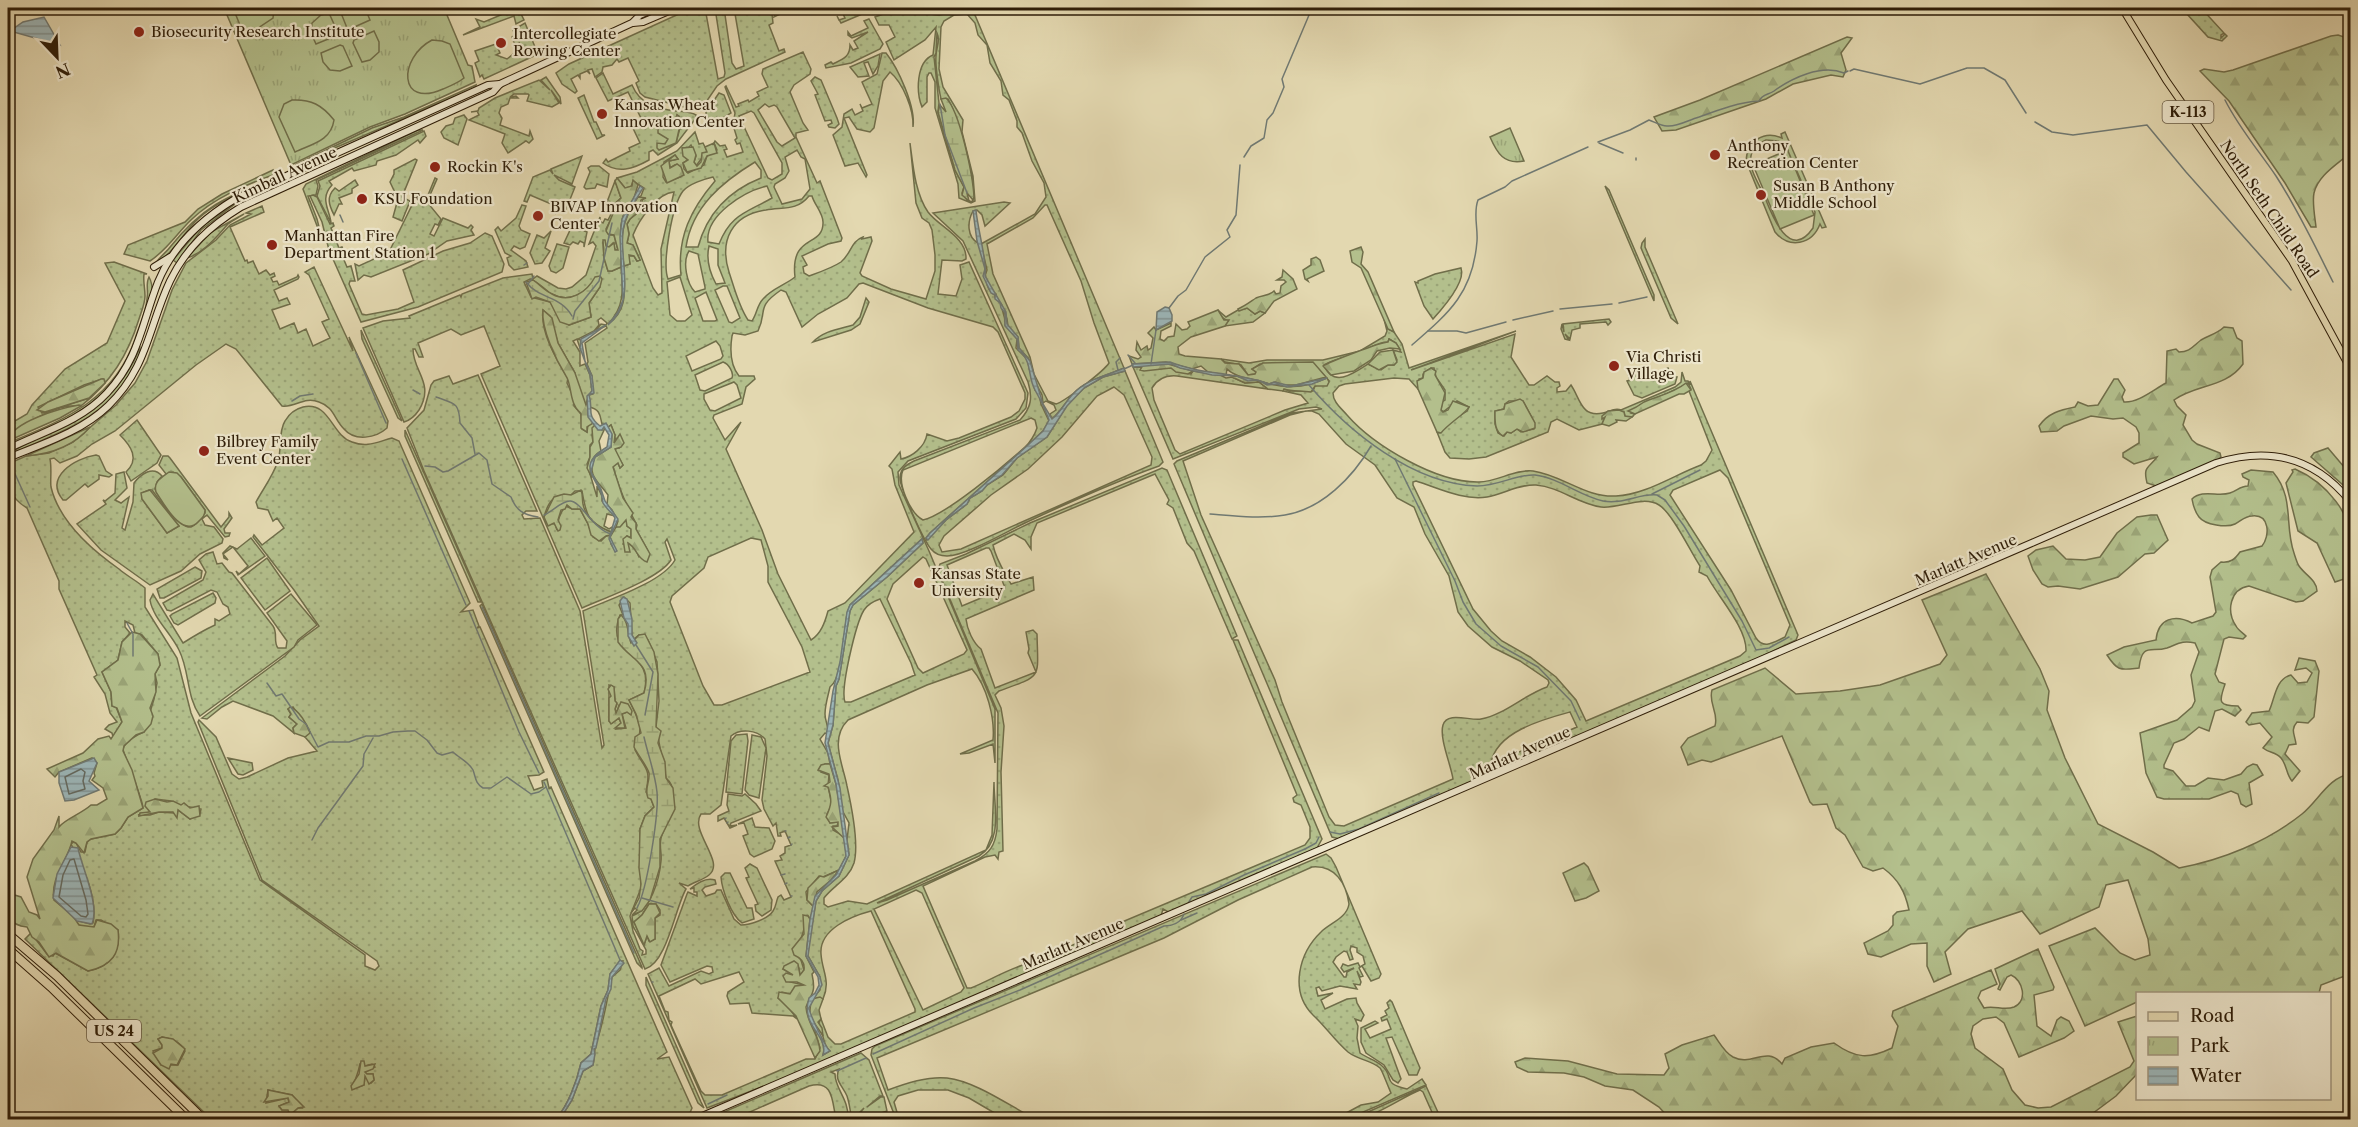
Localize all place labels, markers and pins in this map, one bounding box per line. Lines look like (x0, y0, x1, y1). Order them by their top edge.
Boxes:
place label: Biosecurity Research Institute (151, 22, 364, 41)
place label: Intercollegiate Rowing Center (513, 24, 621, 60)
marker: Biosecurity Research Institute (132, 25, 146, 39)
marker: Intercollegiate Rowing Center (494, 36, 508, 50)
place label: Kansas Wheat Innovation Center (614, 95, 745, 131)
marker: Kansas Wheat Innovation Center (595, 107, 609, 121)
place label: Anthony Recreation Center (1726, 136, 1859, 172)
marker: Anthony Recreation Center (1708, 148, 1722, 162)
place label: Rockin K's (447, 157, 523, 176)
marker: Rockin K's (428, 160, 442, 174)
place label: Susan B Anthony Middle School (1773, 176, 1895, 212)
marker: Susan B Anthony Middle School (1754, 188, 1768, 202)
place label: KSU Foundation (374, 189, 493, 208)
marker: KSU Foundation (355, 192, 369, 206)
place label: BIVAP Innovation Center (550, 197, 678, 233)
marker: BIVAP Innovation Center (531, 209, 545, 223)
place label: Manhattan Fire Department Station 1 (284, 226, 436, 262)
marker: Manhattan Fire Department Station 1 (265, 238, 279, 252)
place label: Via Christi Village (1625, 347, 1702, 383)
marker: Via Christi Village (1607, 359, 1621, 373)
place label: Bilbrey Family Event Center (216, 432, 320, 468)
marker: Bilbrey Family Event Center (197, 444, 211, 458)
place label: Kansas State University (931, 564, 1021, 600)
marker: Kansas State University (912, 576, 926, 590)

